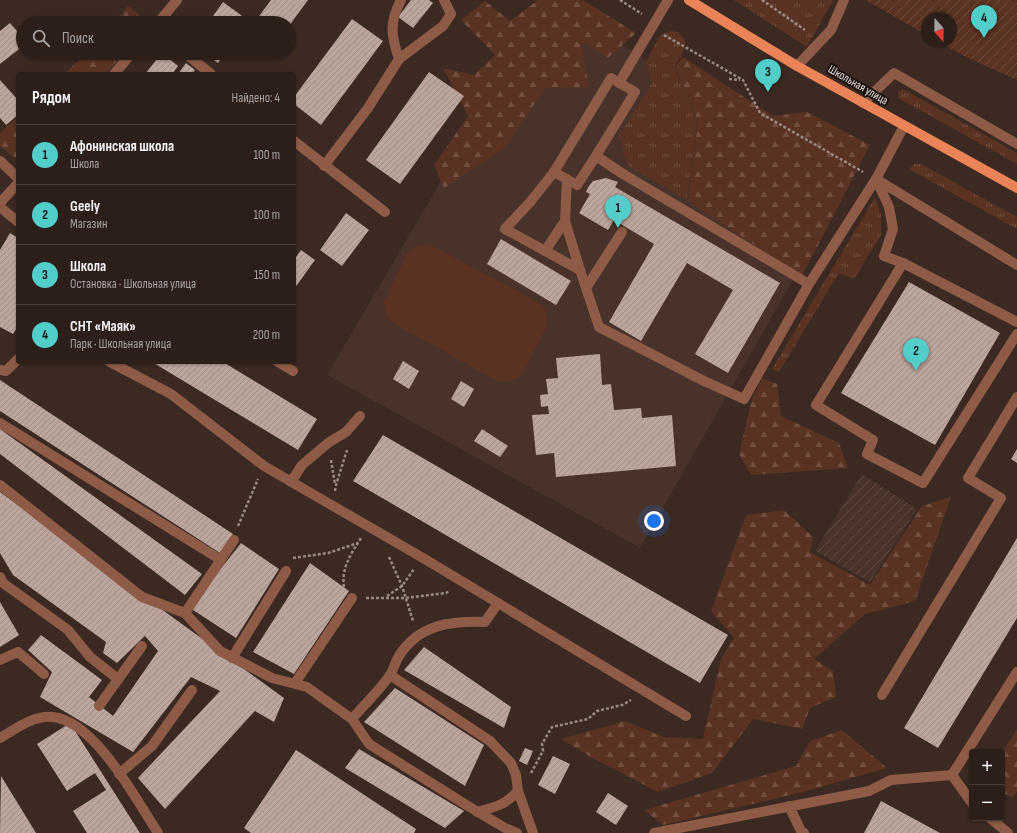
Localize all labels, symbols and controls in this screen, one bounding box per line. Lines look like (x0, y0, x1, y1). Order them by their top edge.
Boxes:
pin: 4 (971, 5, 997, 38)
north arrow (921, 12, 957, 48)
search box (16, 16, 296, 60)
icon: search (30, 27, 52, 49)
text: Поиск (62, 29, 94, 48)
pin: 3 (755, 59, 781, 92)
street label: Школьная улица (825, 62, 891, 108)
text: Рядом (32, 88, 71, 108)
text: Найдено: 4 (232, 90, 280, 106)
text: Афонинская школа (70, 137, 174, 156)
text: 1 (42, 147, 48, 163)
text: 100 m (253, 147, 280, 163)
text: Школа (70, 156, 99, 172)
pin: 1 (605, 195, 631, 228)
text: Geely (70, 197, 100, 216)
text: 2 (42, 207, 48, 223)
text: 100 m (253, 207, 280, 223)
text: Магазин (70, 216, 107, 232)
text: Школа (70, 257, 106, 276)
text: 3 (42, 267, 48, 283)
text: 150 m (254, 267, 280, 283)
text: Остановка · Школьная улица (70, 276, 196, 292)
text: СНТ «Маяк» (70, 317, 136, 336)
text: 4 (42, 327, 48, 343)
text: 200 m (253, 327, 280, 343)
text: Парк · Школьная улица (70, 336, 171, 352)
pin: 2 (903, 338, 929, 371)
your location (644, 511, 664, 531)
map controls (969, 749, 1005, 821)
button: + (969, 749, 1005, 785)
button: − (969, 785, 1005, 821)

